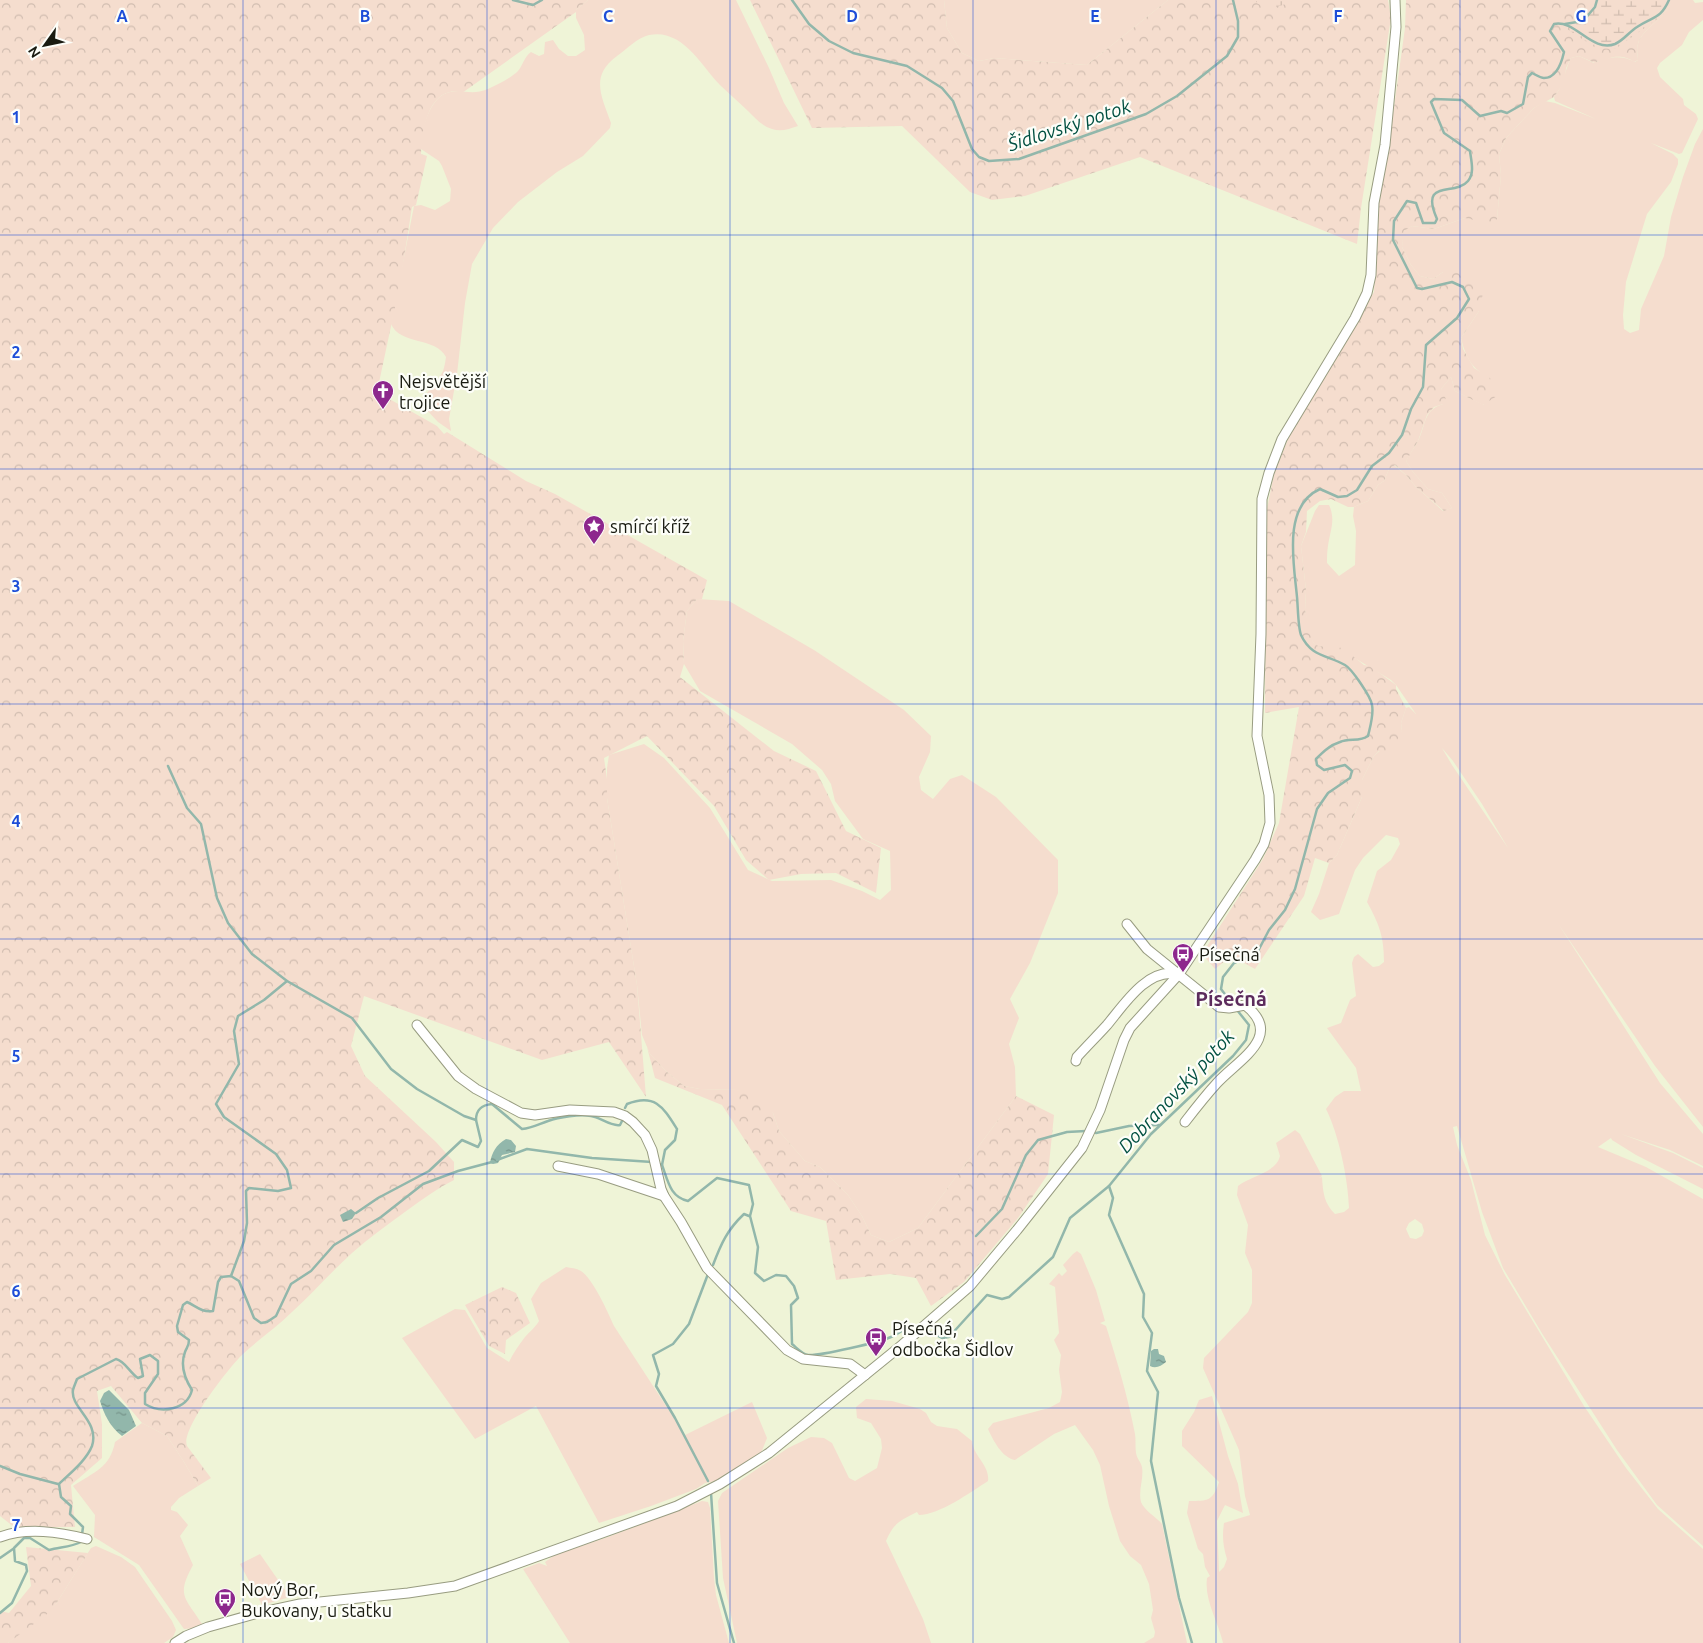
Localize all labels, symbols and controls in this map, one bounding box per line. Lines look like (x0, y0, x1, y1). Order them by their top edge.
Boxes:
text: A (116, 7, 128, 25)
text: B (360, 7, 370, 25)
text: C (603, 7, 613, 25)
text: D (846, 7, 858, 25)
text: E (1090, 7, 1100, 25)
text: F (1334, 7, 1343, 25)
text: G (1575, 7, 1587, 25)
north arrow (20, 20, 70, 70)
text: N (25, 43, 44, 61)
water label: Šidlovský potok (1004, 95, 1134, 156)
text: 1 (11, 108, 21, 126)
text: 2 (11, 343, 21, 361)
place label: Nejsvětější trojice (399, 371, 487, 412)
church icon: Nejsvětější trojice (371, 379, 395, 410)
place icon: smírčí kříž (582, 514, 606, 545)
place label: smírčí kříž (610, 516, 690, 536)
text: 3 (11, 577, 21, 595)
text: 4 (11, 812, 21, 830)
bus stop icon: Písečná (1171, 942, 1195, 973)
place label: Písečná (1199, 944, 1260, 964)
district label: Písečná (1195, 987, 1267, 1010)
water label: Dobranovský potok (1113, 1025, 1239, 1157)
text: 5 (11, 1047, 21, 1065)
text: 6 (11, 1282, 21, 1300)
place label: Písečná, odbočka Šidlov (892, 1318, 1013, 1359)
bus stop icon: Písečná, odbočka Šidlov (864, 1326, 888, 1357)
text: 7 (11, 1516, 21, 1534)
place label: Nový Bor, Bukovany, u statku (241, 1579, 392, 1620)
bus stop icon: Nový Bor, Bukovany, u statku (213, 1587, 237, 1618)

